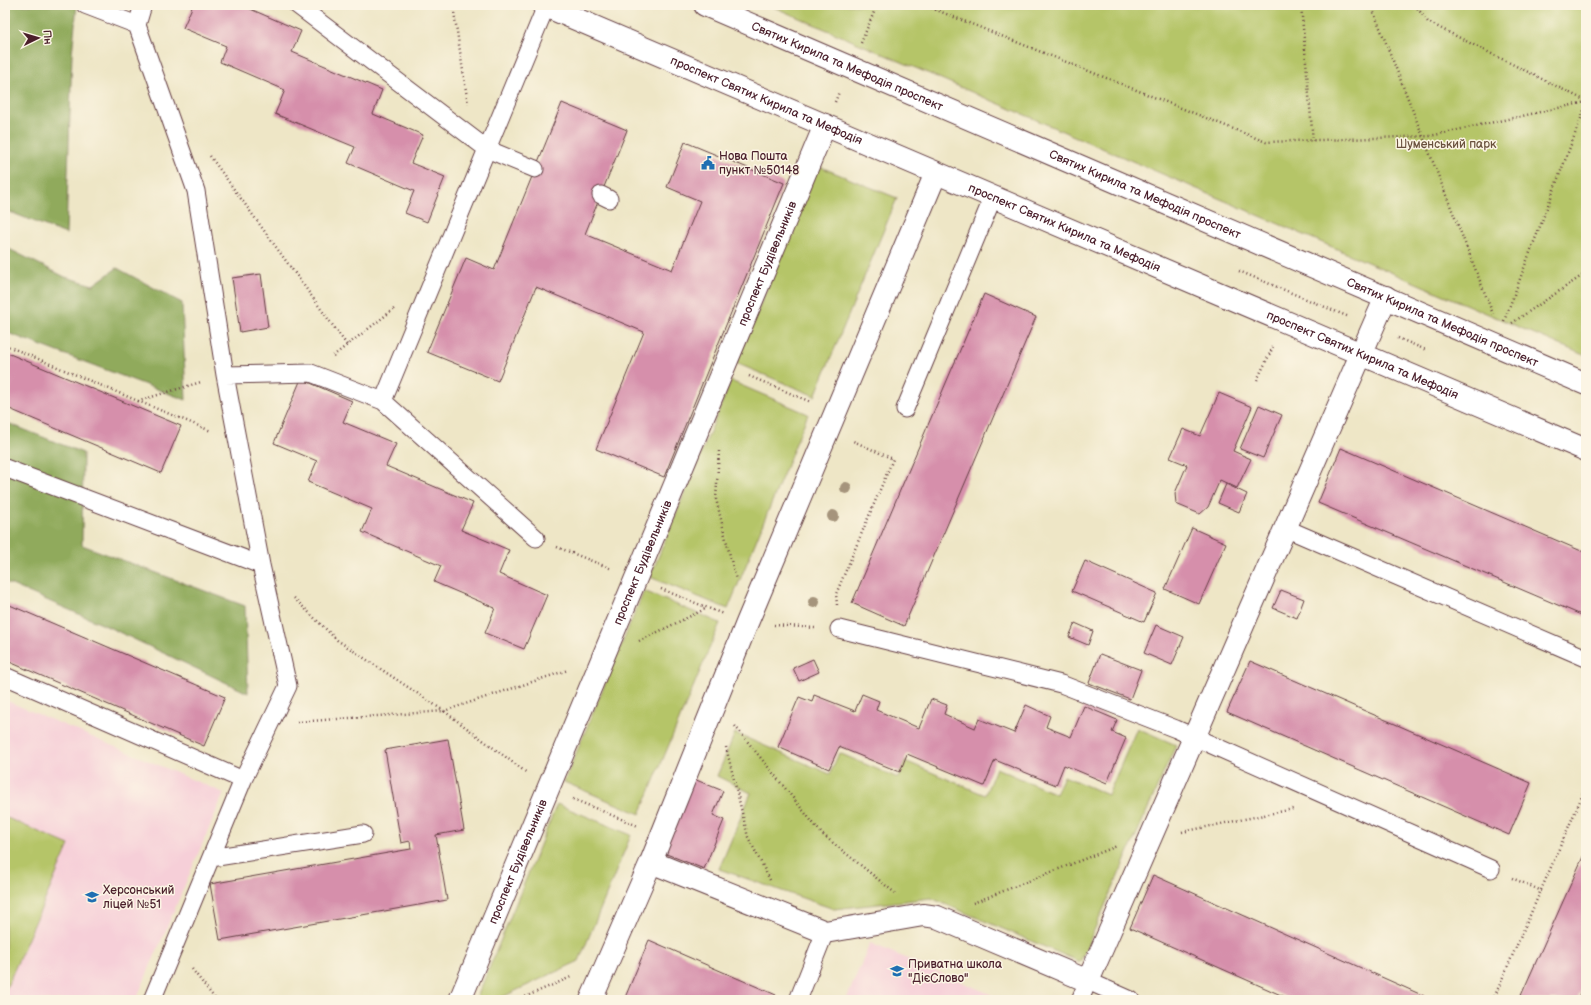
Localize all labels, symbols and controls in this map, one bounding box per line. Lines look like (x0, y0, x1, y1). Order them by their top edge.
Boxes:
north arrow (18, 18, 58, 58)
street label: Святих Кирила та Мефодія проспект (749, 19, 946, 115)
text: Пн (40, 29, 55, 45)
street label: проспект Святих Кирила та Мефодія (668, 53, 865, 149)
park label: Шуменський парк (1396, 137, 1497, 152)
street label: Святих Кирила та Мефодія проспект (1047, 147, 1243, 243)
place label: Нова Пошта пункт №50148 (719, 149, 799, 178)
public building icon: Нова Пошта пункт №50148 (700, 155, 716, 171)
street label: проспект Святих Кирила та Мефодія (966, 180, 1163, 276)
street label: проспект Будівельників (735, 198, 801, 328)
street label: Святих Кирила та Мефодія проспект (1344, 275, 1541, 371)
street label: проспект Святих Кирила та Мефодія (1264, 308, 1461, 403)
street label: проспект Будівельників (610, 497, 676, 627)
street label: проспект Будівельників (486, 796, 551, 926)
place label: Херсонський ліцей №51 (103, 883, 175, 912)
school or university icon: Херсонський ліцей №51 (84, 889, 100, 905)
place label: Приватна школа "ДієСлово" (908, 957, 1002, 986)
school or university icon: Приватна школа "ДієСлово" (889, 963, 905, 979)

